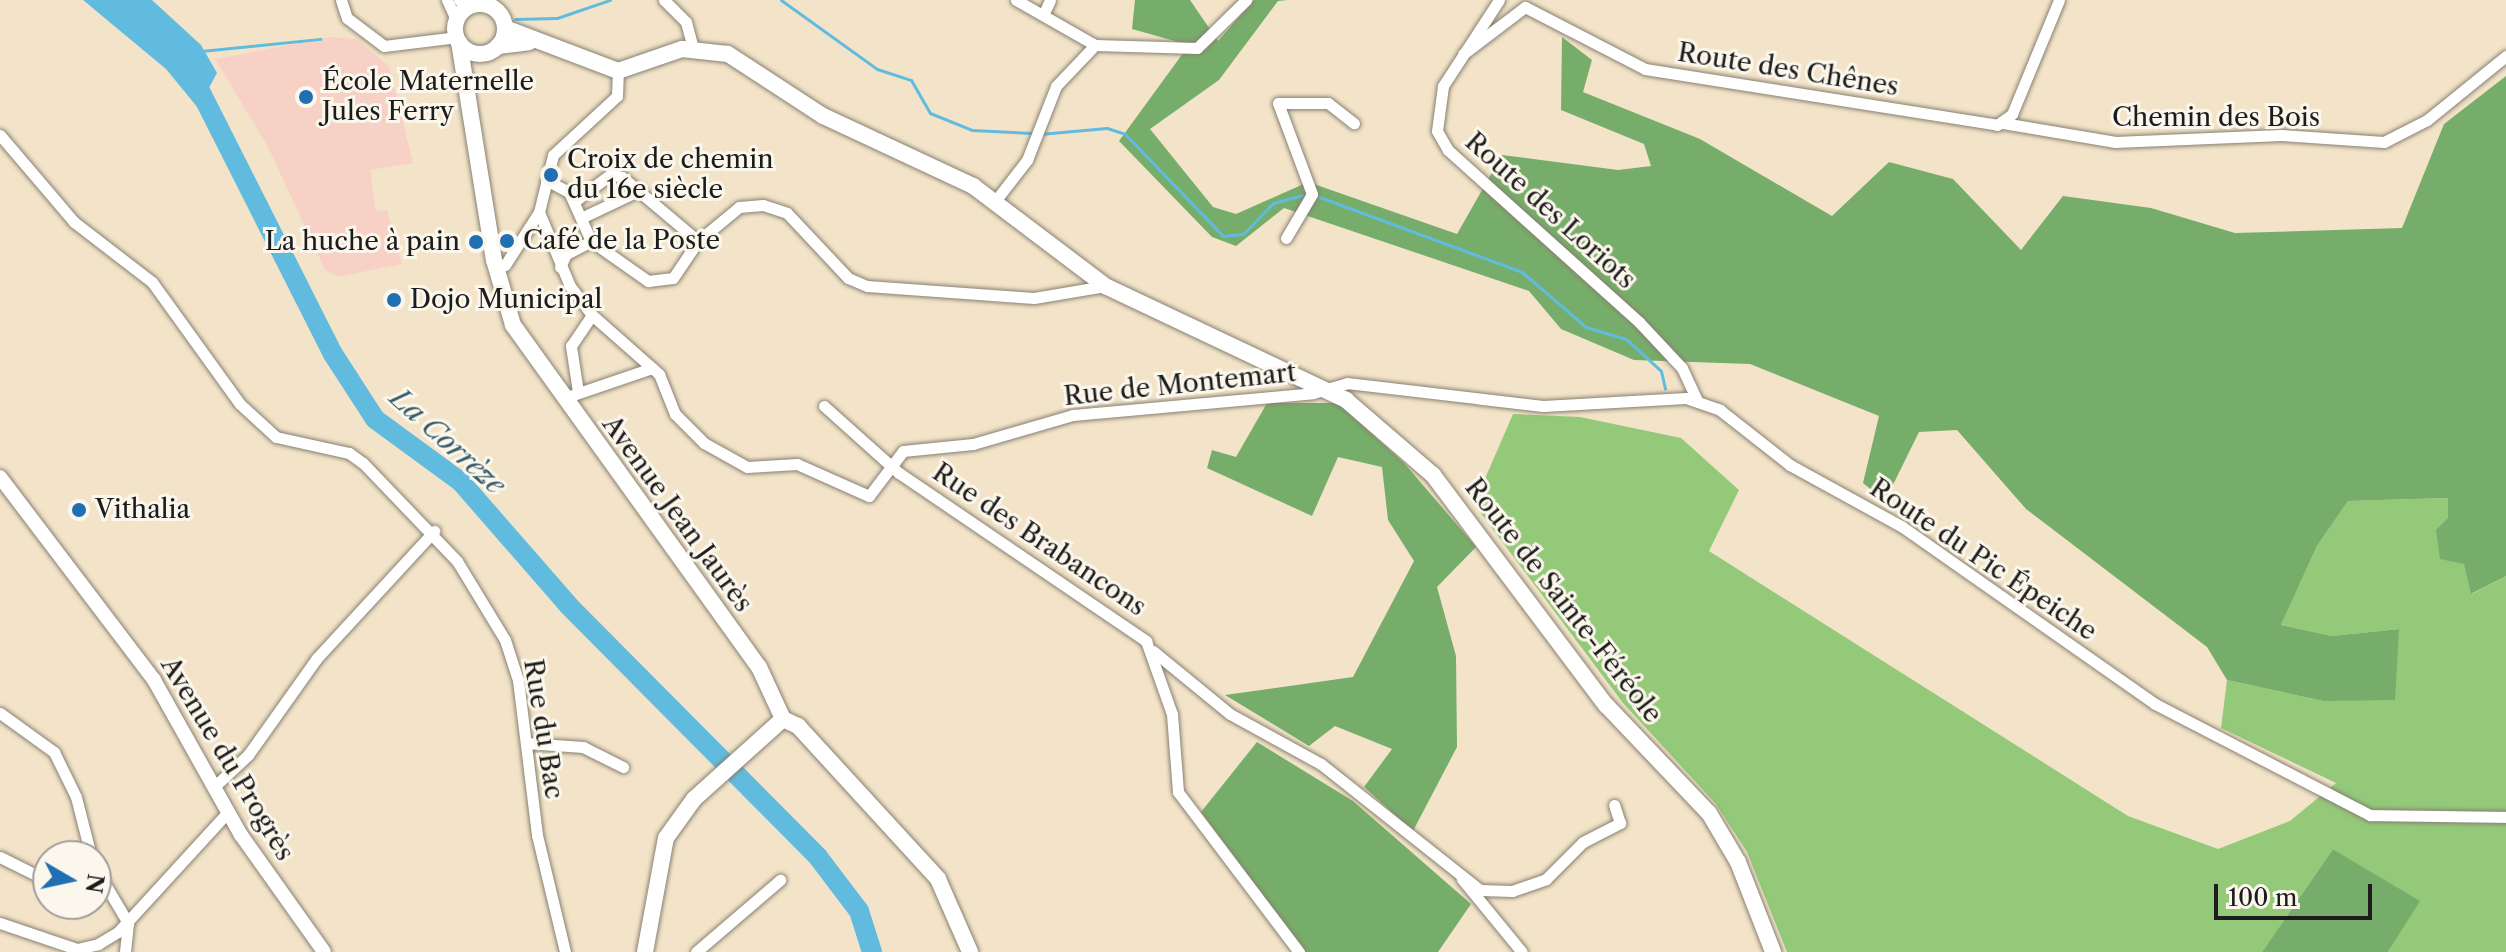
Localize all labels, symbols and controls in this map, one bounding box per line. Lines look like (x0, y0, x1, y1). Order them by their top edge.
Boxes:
street label: Route des Chênes (1675, 37, 1901, 103)
place label: École Maternelle Jules Ferry (322, 66, 534, 128)
marker: École Maternelle Jules Ferry (297, 88, 315, 106)
street label: Chemin des Bois (2112, 102, 2320, 134)
street label: Route des Loriots (1458, 126, 1642, 296)
place label: Croix de chemin du 16e siècle (567, 144, 774, 206)
marker: Croix de chemin du 16e siècle (542, 166, 560, 184)
place label: Café de la Poste (523, 225, 720, 257)
place label: La huche à pain (264, 226, 460, 258)
marker: Café de la Poste (498, 232, 516, 250)
marker: La huche à pain (467, 233, 485, 251)
place label: Dojo Municipal (410, 284, 602, 316)
marker: Dojo Municipal (385, 291, 403, 309)
street label: Rue de Montemart (1062, 357, 1298, 413)
water label: La Corrèze (384, 381, 512, 501)
street label: Avenue Jean Jaurès (595, 410, 759, 618)
street label: Rue des Brabancons (926, 457, 1152, 623)
street label: Route du Pic Épeiche (1864, 472, 2102, 648)
street label: Route de Sainte-Féréole (1458, 473, 1668, 729)
place label: Vithalia (95, 494, 190, 526)
marker: Vithalia (70, 501, 88, 519)
street label: Avenue du Progrès (154, 652, 300, 866)
street label: Rue du Bac (517, 657, 569, 801)
north arrow (32, 840, 112, 920)
scale bar (2218, 868, 2376, 918)
text: N (79, 872, 109, 895)
text: 100 m (2228, 883, 2297, 912)

